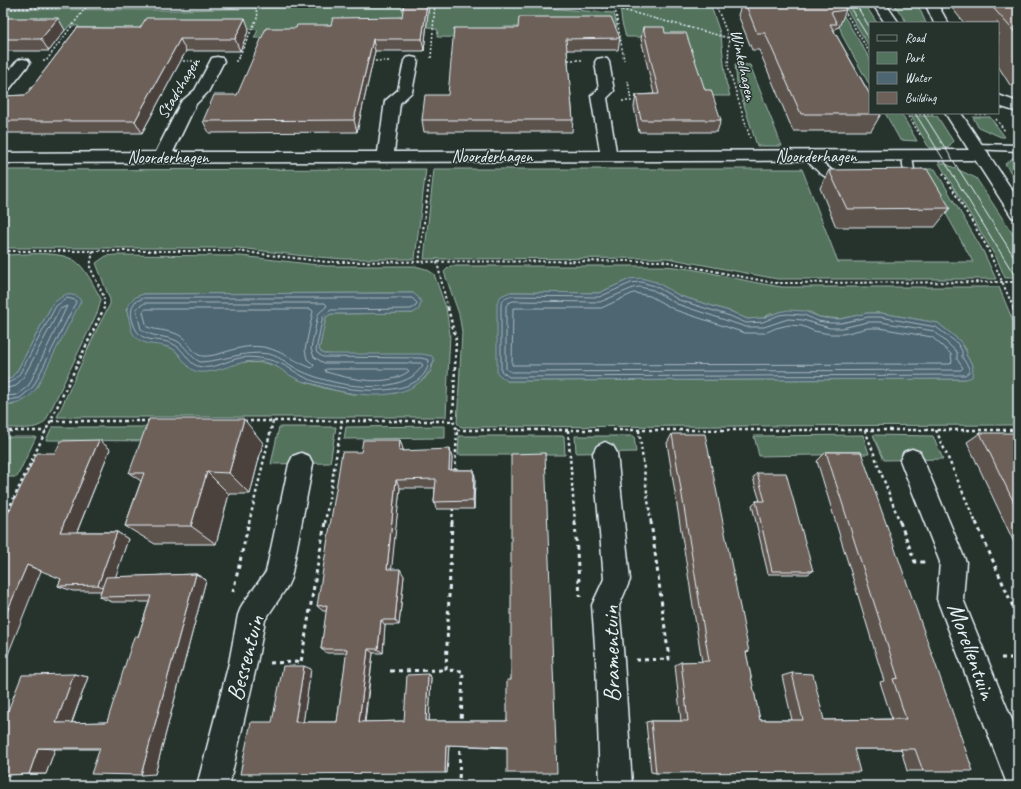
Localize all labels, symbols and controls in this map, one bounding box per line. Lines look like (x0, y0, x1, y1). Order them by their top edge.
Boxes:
legend (869, 22, 999, 114)
street label: Winkelhagen (726, 28, 762, 104)
text: Road (905, 30, 927, 46)
text: Park (905, 50, 926, 66)
street label: Stadshagen (152, 53, 206, 123)
text: Water (905, 70, 933, 86)
text: Building (905, 90, 937, 106)
street label: Noorderhagen (451, 146, 534, 167)
street label: Noorderhagen (775, 146, 858, 167)
street label: Noorderhagen (127, 147, 210, 168)
street label: Morellentuin (941, 598, 1004, 705)
street label: Bramentuin (595, 605, 627, 703)
street label: Bessentuin (219, 612, 271, 704)

